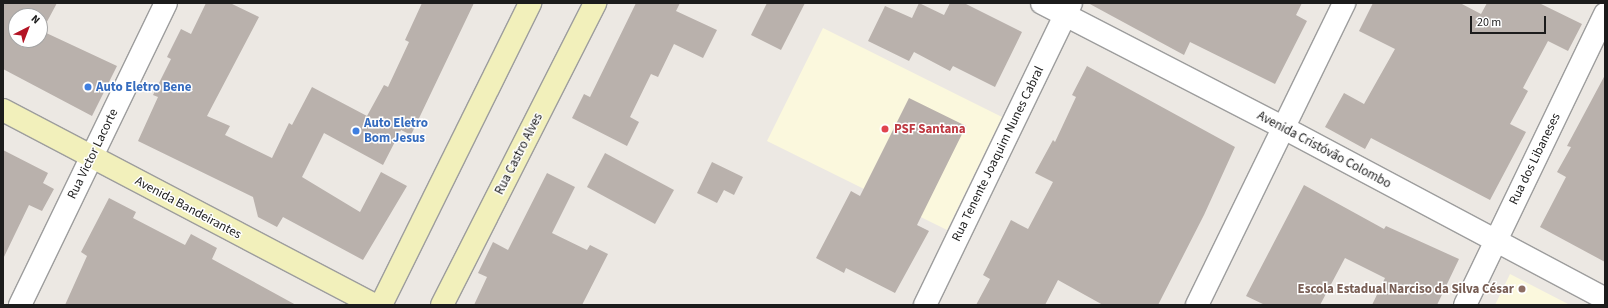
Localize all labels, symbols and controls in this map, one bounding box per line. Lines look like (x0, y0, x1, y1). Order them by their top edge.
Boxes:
north arrow (8, 8, 48, 48)
scale bar (1472, 8, 1548, 34)
text: N (28, 11, 43, 27)
text: 20 m (1477, 14, 1501, 31)
street label: Rua Tenente Joaquim Nunes Cabral (949, 64, 1047, 244)
place label: Auto Eletro Bene (96, 79, 191, 95)
marker: Auto Eletro Bene (83, 82, 93, 92)
street label: Rua Victor Lacorte (64, 106, 122, 202)
street label: Avenida Cristóvão Colombo (1254, 108, 1394, 192)
street label: Rua Castro Alves (492, 111, 546, 197)
street label: Rua dos Libaneses (1506, 111, 1564, 207)
place label: Auto Eletro Bom Jesus (364, 116, 428, 147)
place label: PSF Santana (894, 121, 966, 137)
marker: PSF Santana (879, 123, 891, 135)
marker: Auto Eletro Bom Jesus (351, 126, 361, 136)
street label: Avenida Bandeirantes (132, 173, 244, 243)
place label: Escola Estadual Narciso da Silva César (1298, 281, 1514, 297)
marker: Escola Estadual Narciso da Silva César (1517, 284, 1527, 294)

